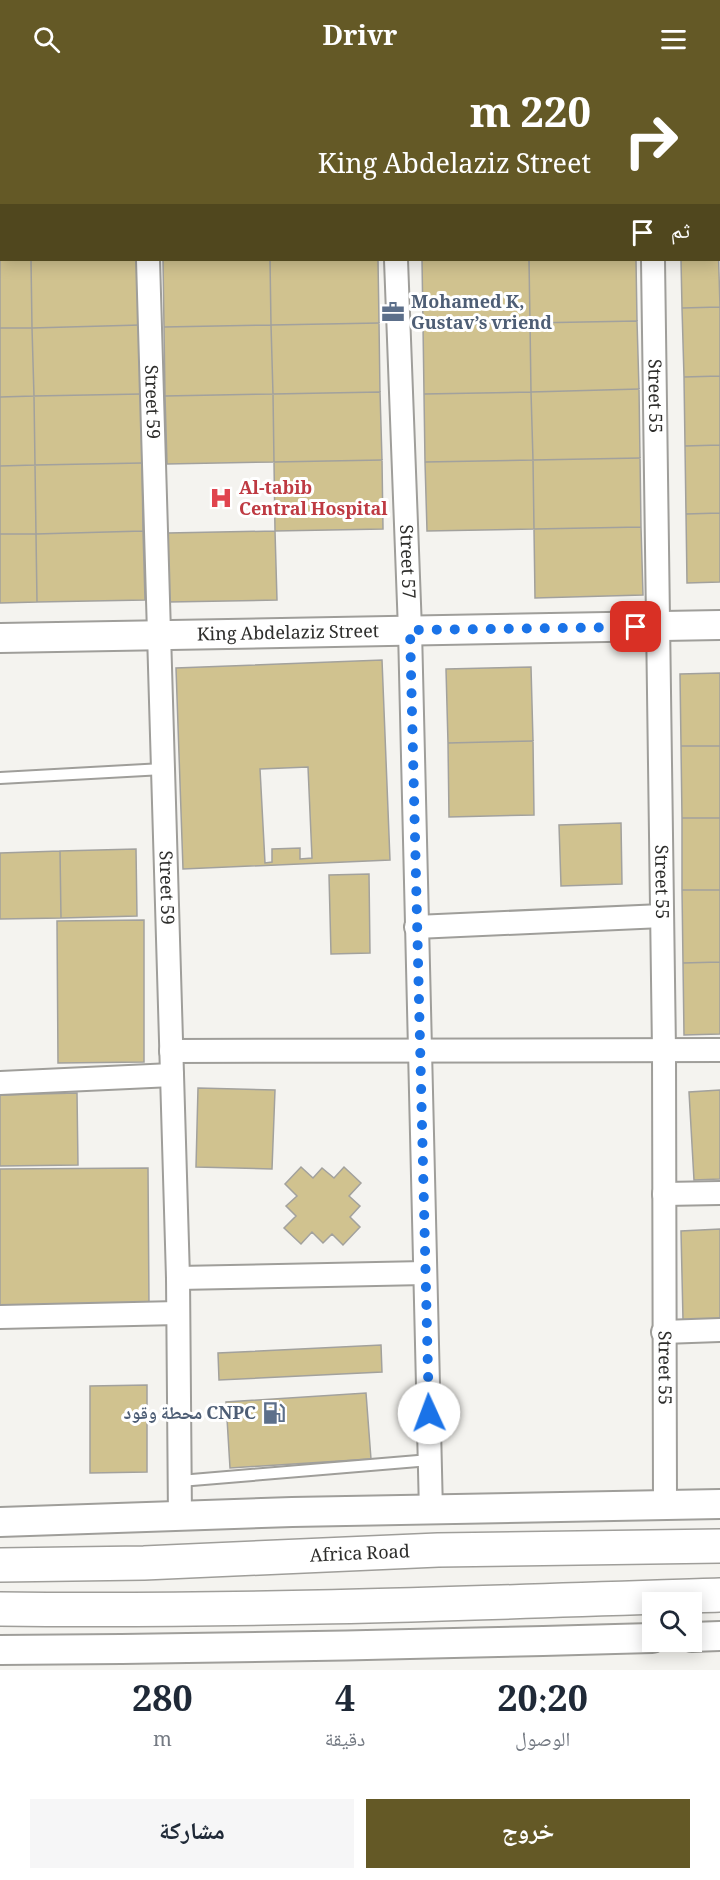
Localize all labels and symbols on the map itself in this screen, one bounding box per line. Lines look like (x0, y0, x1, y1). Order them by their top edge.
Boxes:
place label: Mohamed K, Gustav’s vriend (411, 289, 552, 340)
office icon: Mohamed K, Gustav’s vriend (380, 299, 406, 325)
street label: Street 55 (637, 359, 668, 433)
street label: Street 59 (134, 364, 166, 440)
place label: Al-tabib Central Hospital (239, 475, 388, 526)
hospital icon: Al-tabib Central Hospital (208, 485, 234, 511)
street label: Street 57 (389, 524, 422, 600)
pin (610, 601, 661, 652)
street label: King Abdelaziz Street (197, 618, 379, 651)
street label: Street 55 (644, 845, 675, 919)
street label: Street 59 (148, 850, 181, 925)
street label: Street 55 (648, 1331, 678, 1405)
position arrow (397, 1381, 461, 1445)
place label: محطة وقود CNPC (124, 1400, 256, 1430)
fuel station icon: محطة وقود CNPC (261, 1400, 287, 1426)
street label: Africa Road (309, 1538, 410, 1573)

